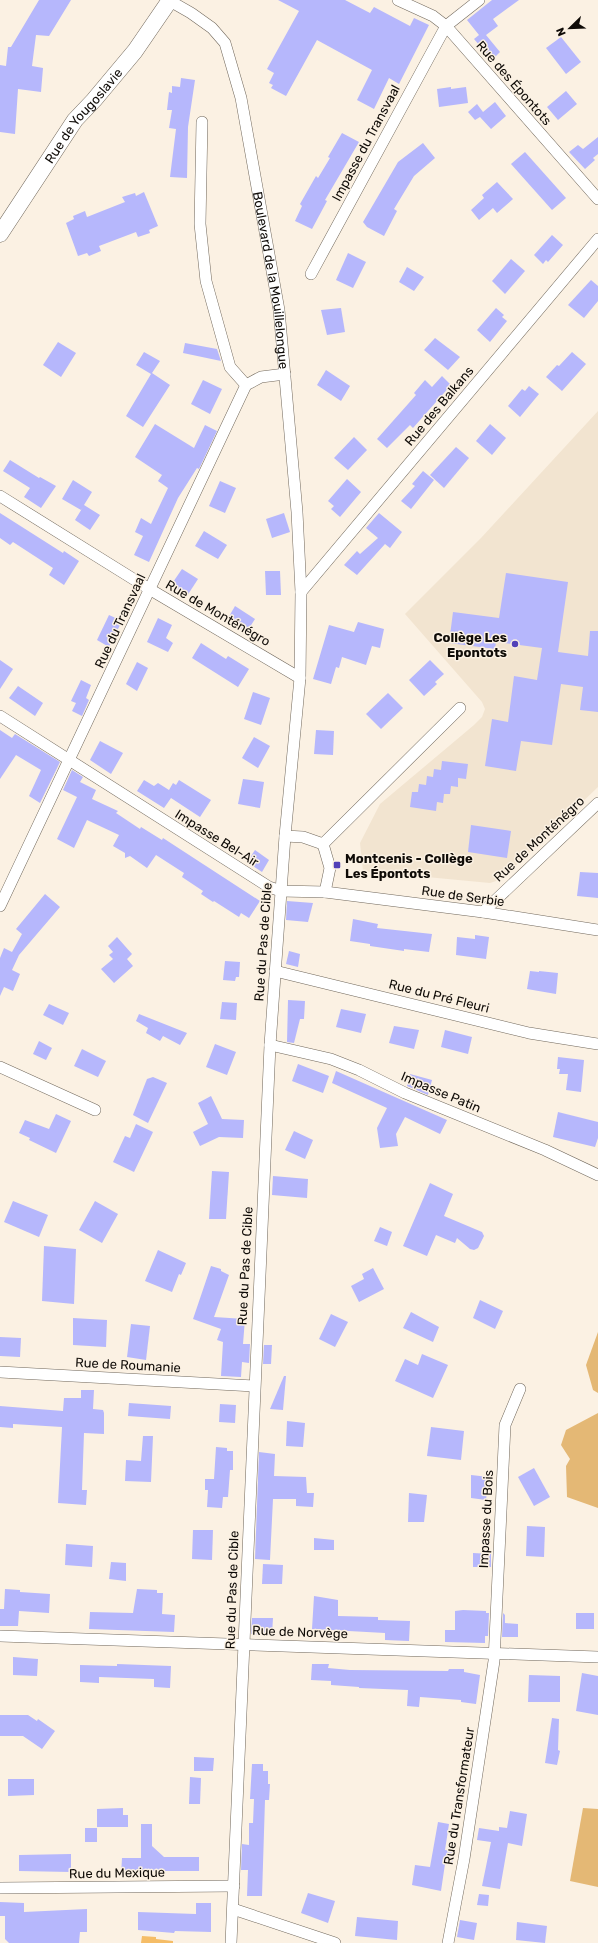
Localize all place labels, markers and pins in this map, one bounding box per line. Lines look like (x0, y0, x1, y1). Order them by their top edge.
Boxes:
place label: Collège Les Epontots (433, 630, 507, 660)
marker: Collège Les Epontots (510, 639, 520, 649)
place label: Montcenis - Collège Les Épontots (345, 851, 473, 881)
marker: Montcenis - Collège Les Épontots (332, 860, 342, 870)

